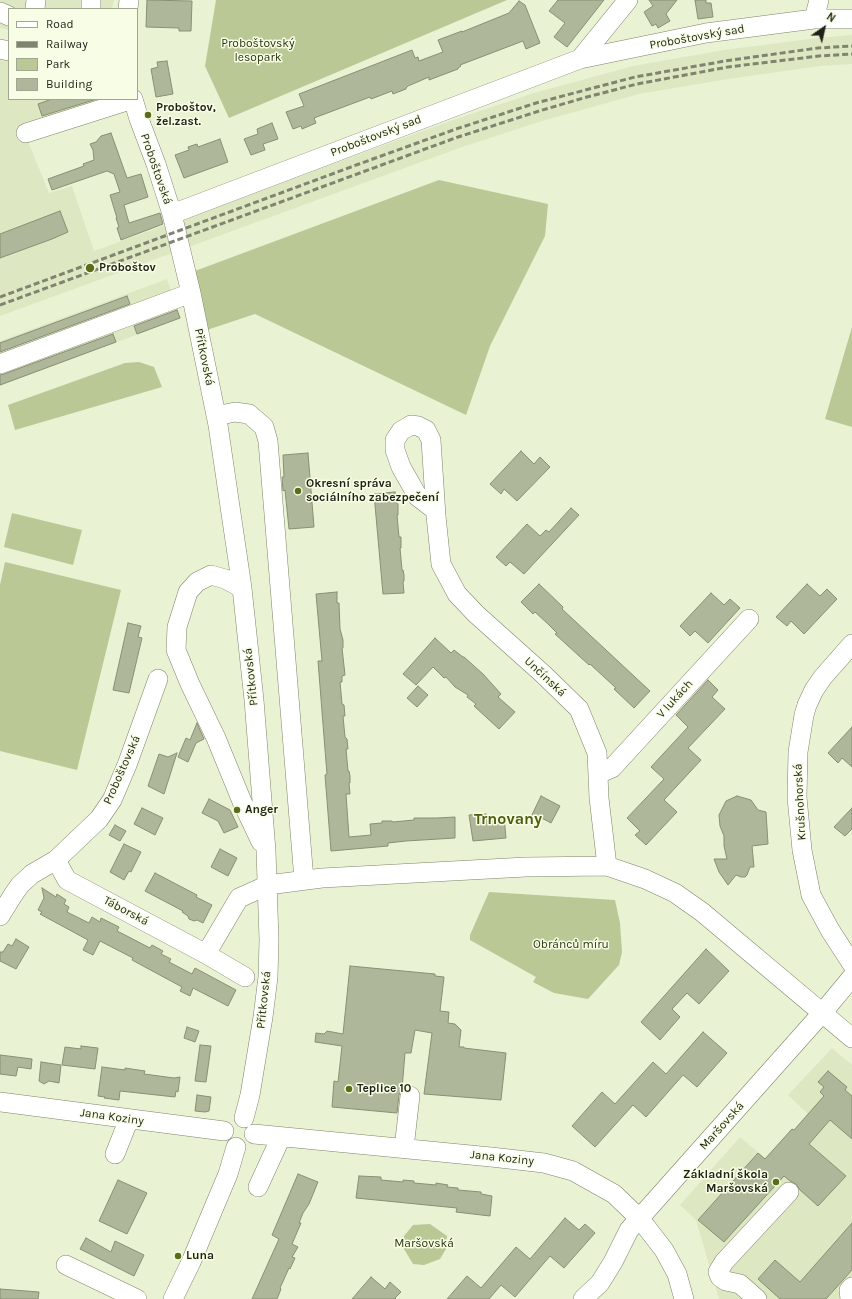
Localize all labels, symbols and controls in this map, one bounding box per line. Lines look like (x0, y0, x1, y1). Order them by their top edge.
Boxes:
legend (8, 8, 138, 100)
north arrow (804, 8, 844, 48)
text: N (824, 10, 838, 25)
text: Road (46, 17, 74, 31)
street label: Proboštovský sad (648, 22, 746, 52)
text: Railway (46, 37, 88, 51)
park label: Proboštovský lesopark (221, 37, 295, 65)
text: Park (46, 57, 70, 71)
text: Building (46, 77, 92, 91)
place label: Proboštov, žel.zast. (156, 101, 216, 129)
marker: Proboštov, žel.zast. (143, 110, 153, 120)
street label: Proboštovský sad (329, 112, 423, 160)
street label: Proboštovská (137, 132, 175, 206)
place label: Proboštov (99, 261, 156, 275)
marker: Proboštov (84, 262, 96, 274)
street label: Přítkovská (191, 327, 217, 387)
place label: Okresní správa sociálního zabezpečení (306, 477, 439, 505)
marker: Okresní správa sociálního zabezpečení (293, 486, 303, 496)
street label: Přítkovská (241, 647, 261, 707)
street label: Unčínská (521, 654, 569, 700)
street label: V lukách (654, 677, 696, 721)
street label: Proboštovská (100, 733, 144, 807)
street label: Krušnohorská (791, 763, 809, 841)
place label: Anger (245, 803, 278, 817)
marker: Anger (232, 805, 242, 815)
district label: Trnovany (474, 809, 542, 829)
street label: Táborská (101, 893, 151, 929)
park label: Obránců míru (533, 938, 609, 952)
street label: Přítkovská (254, 970, 274, 1030)
place label: Teplice 10 (357, 1082, 411, 1096)
marker: Teplice 10 (344, 1084, 354, 1094)
street label: Maršovská (697, 1099, 747, 1153)
street label: Jana Koziny (79, 1105, 145, 1129)
street label: Jana Koziny (469, 1147, 535, 1169)
place label: Základní škola Maršovská (683, 1168, 768, 1196)
marker: Základní škola Maršovská (771, 1177, 781, 1187)
park label: Maršovská (394, 1237, 454, 1251)
place label: Luna (186, 1249, 214, 1263)
marker: Luna (173, 1251, 183, 1261)

